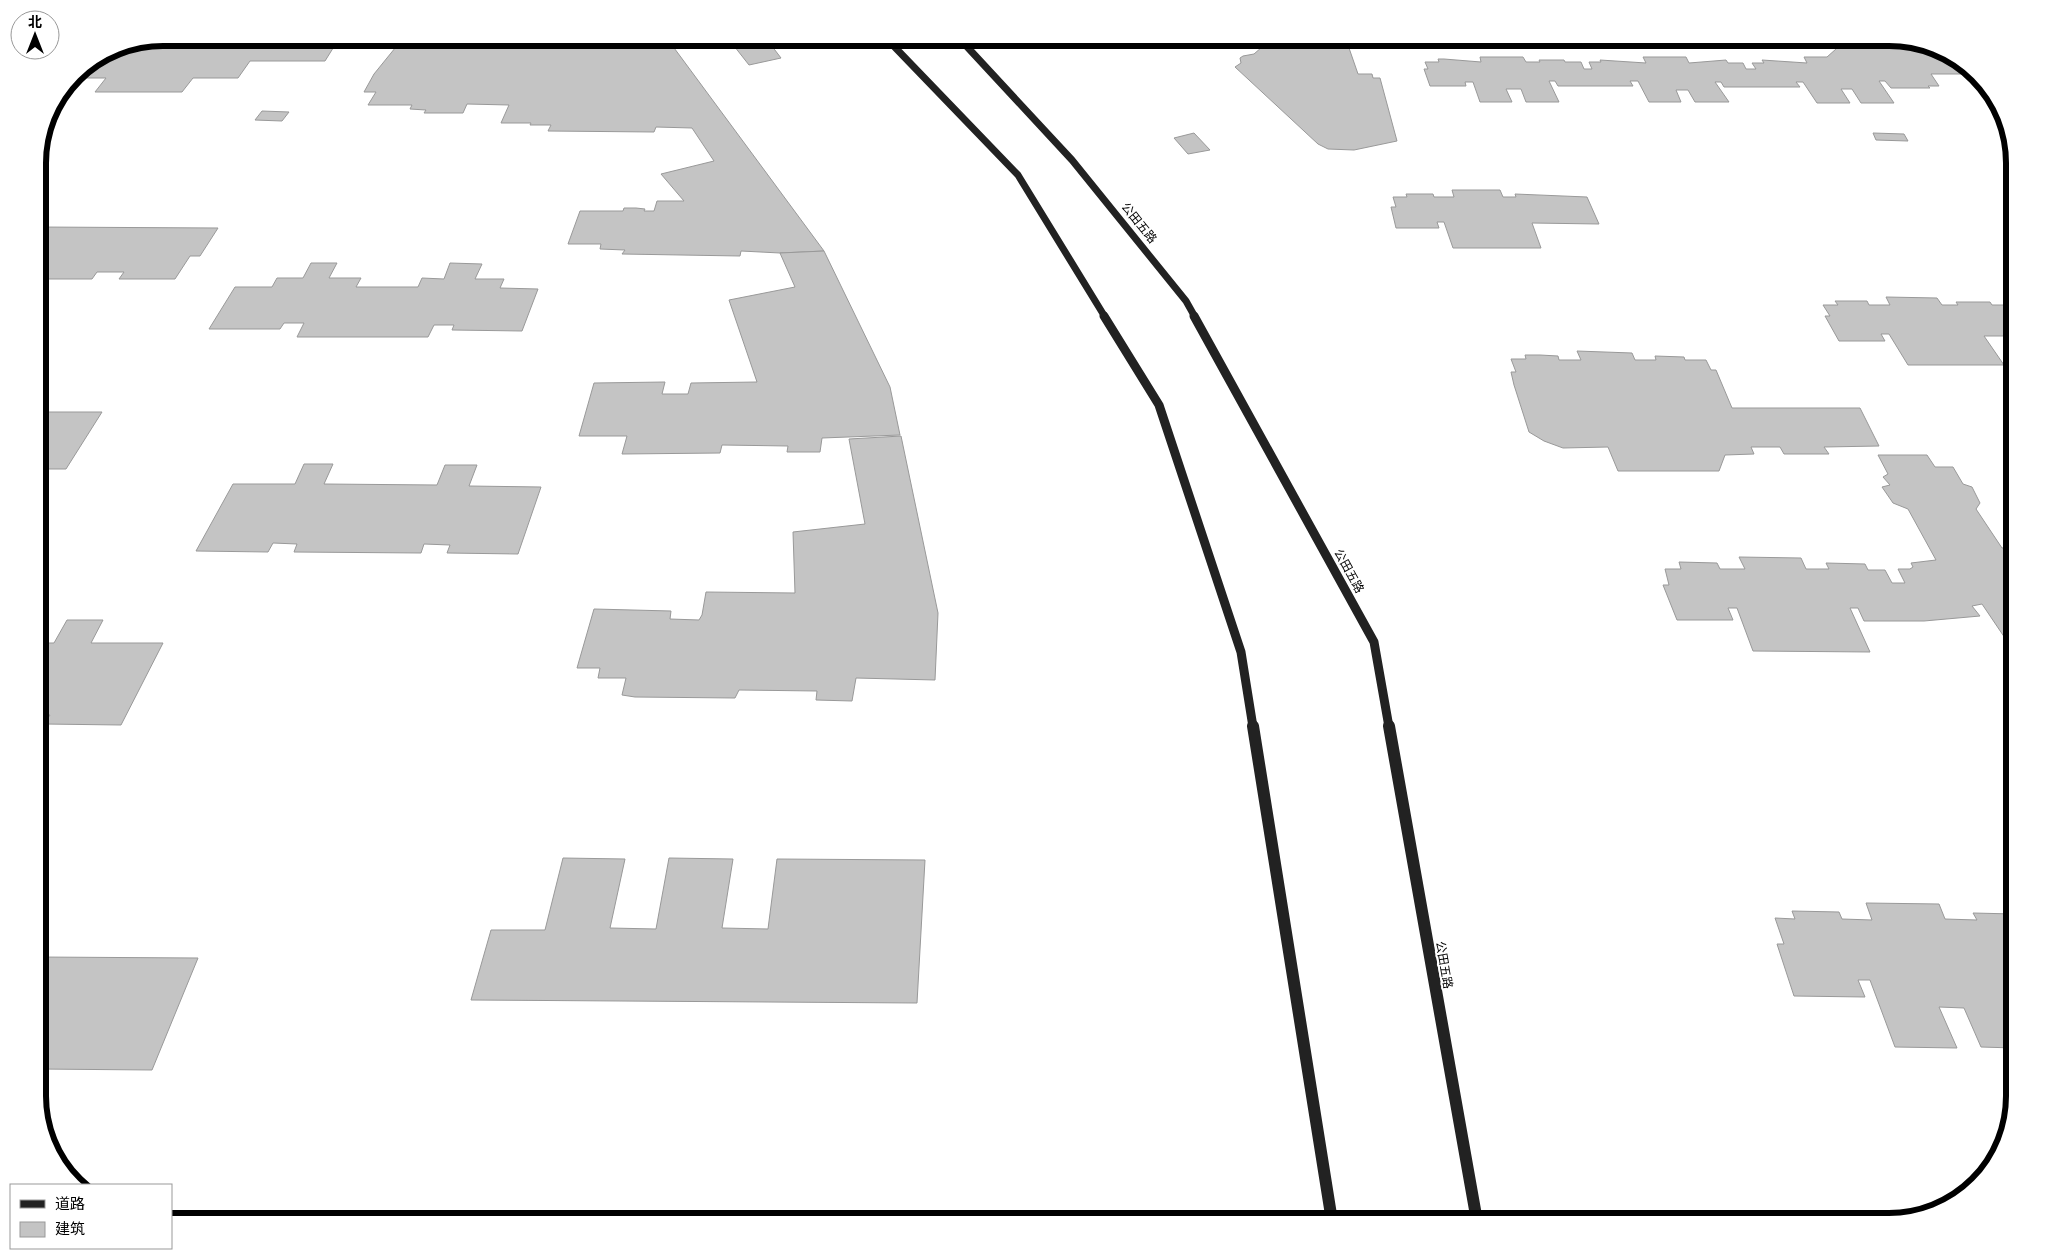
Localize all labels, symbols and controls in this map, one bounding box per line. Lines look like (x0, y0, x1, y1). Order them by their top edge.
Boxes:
north arrow (10, 10, 60, 60)
text: 北 (28, 14, 42, 31)
street label: 公田五路 (1118, 200, 1160, 246)
street label: 公田五路 (1331, 547, 1367, 595)
street label: 公田五路 (1433, 940, 1455, 990)
legend (10, 1184, 172, 1249)
text: 道路 (55, 1195, 85, 1213)
text: 建筑 (55, 1220, 85, 1238)

